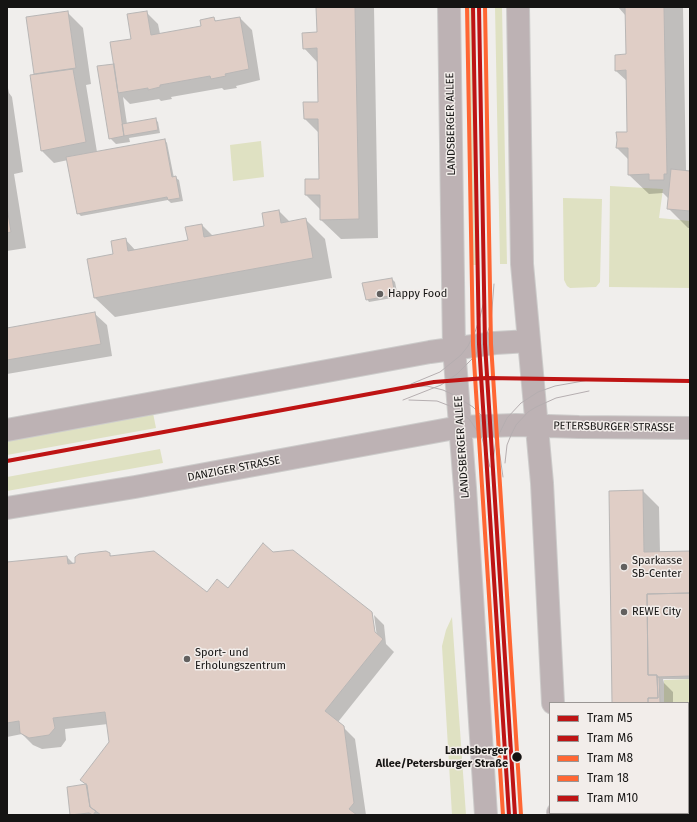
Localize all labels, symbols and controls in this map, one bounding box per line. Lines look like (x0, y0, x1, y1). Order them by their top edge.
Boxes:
street label: LANDSBERGER ALLEE (444, 72, 458, 176)
place label: Happy Food (388, 287, 447, 301)
marker: Happy Food (375, 289, 385, 299)
street label: LANDSBERGER ALLEE (452, 395, 472, 499)
street label: PETERSBURGER STRASSE (553, 419, 675, 435)
street label: DANZIGER STRASSE (186, 454, 282, 484)
place label: Sparkasse SB-Center (632, 554, 682, 580)
marker: Sparkasse SB-Center (619, 562, 629, 572)
place label: REWE City (632, 605, 681, 619)
marker: REWE City (619, 607, 629, 617)
place label: Sport- und Erholungszentrum (195, 646, 286, 672)
marker: Sport- und Erholungszentrum (182, 654, 192, 664)
legend (549, 702, 689, 814)
text: Tram M5 (587, 711, 632, 725)
text: Tram M6 (587, 731, 633, 745)
place label: Landsberger Allee/Petersburger Straße (376, 744, 508, 770)
marker: Landsberger Allee/Petersburger Straße (510, 750, 524, 764)
text: Tram M8 (587, 751, 633, 765)
text: Tram 18 (587, 771, 629, 785)
text: Tram M10 (587, 791, 638, 805)

